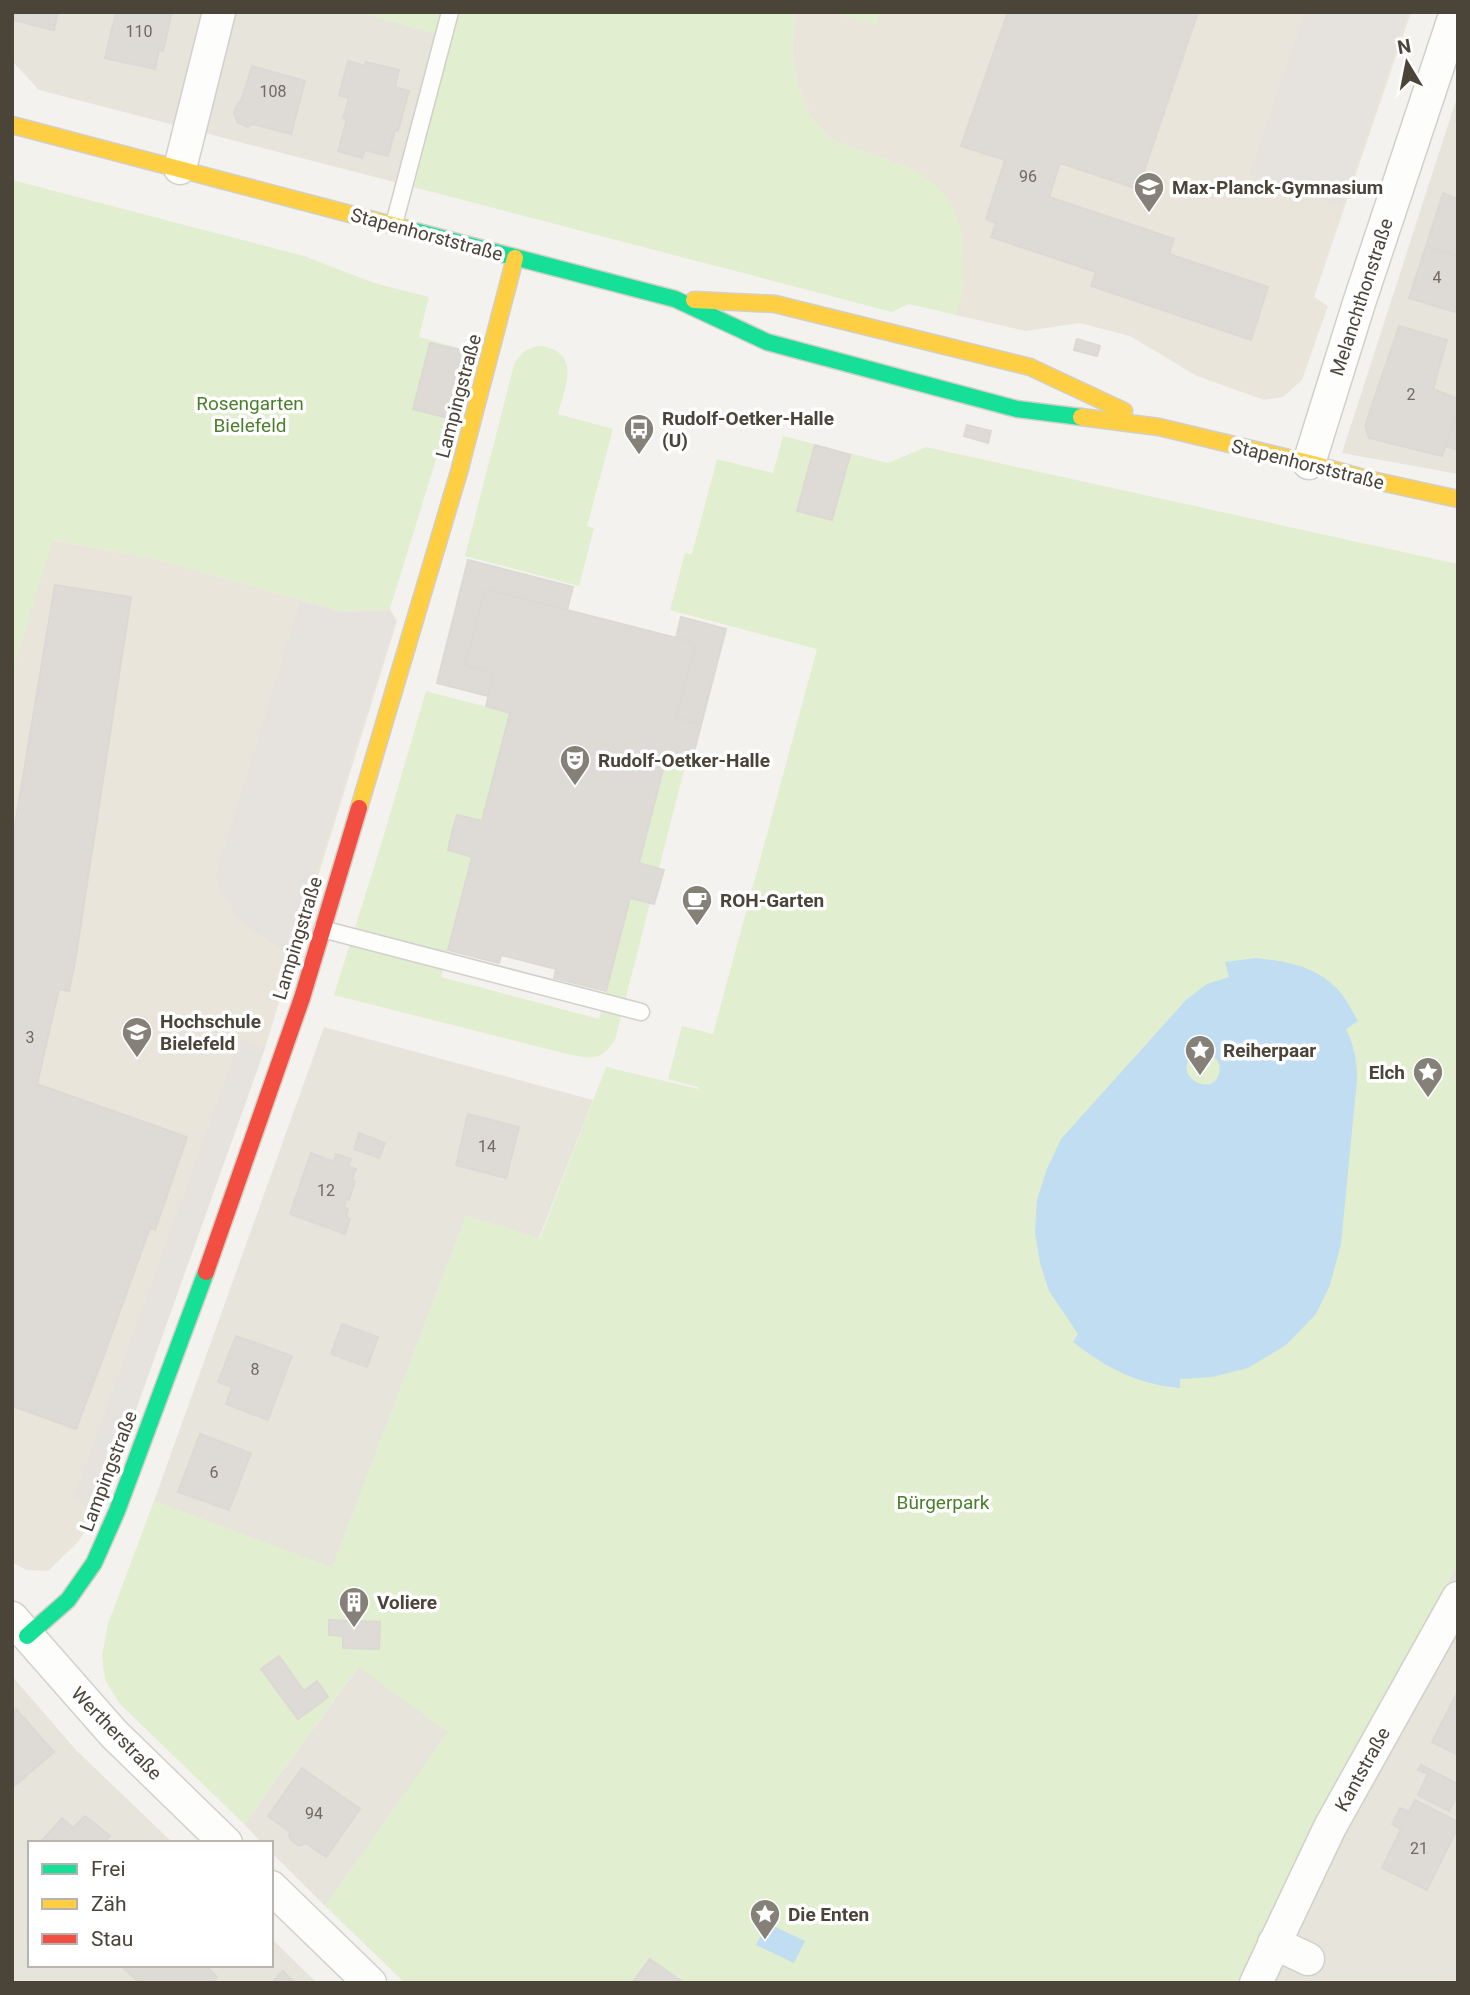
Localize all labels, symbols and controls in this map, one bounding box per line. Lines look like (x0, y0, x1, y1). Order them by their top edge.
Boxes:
house number: 110 (126, 22, 152, 41)
north arrow (1372, 28, 1442, 98)
text: N (1396, 34, 1413, 59)
house number: 108 (260, 82, 286, 101)
house number: 96 (1019, 167, 1037, 186)
school or university icon: Max-Planck-Gymnasium (1132, 170, 1166, 214)
place label: Max-Planck-Gymnasium (1172, 176, 1383, 199)
street label: Stapenhorststraße (348, 203, 505, 266)
street label: Melanchthonstraße (1325, 215, 1398, 379)
house number: 4 (1433, 268, 1442, 287)
street label: Lampingstraße (431, 332, 486, 461)
house number: 2 (1407, 385, 1416, 404)
park label: Rosengarten Bielefeld (196, 392, 304, 437)
place label: Rudolf-Oetker-Halle (U) (662, 407, 834, 452)
bus stop icon: Rudolf-Oetker-Halle (U) (622, 412, 656, 456)
street label: Stapenhorststraße (1229, 434, 1387, 495)
theatre icon: Rudolf-Oetker-Halle (558, 743, 592, 787)
place label: Rudolf-Oetker-Halle (598, 749, 770, 772)
street label: Lampingstraße (268, 874, 327, 1002)
cafe icon: ROH-Garten (680, 883, 714, 927)
place label: ROH-Garten (720, 889, 824, 912)
place label: Hochschule Bielefeld (160, 1010, 261, 1055)
school or university icon: Hochschule Bielefeld (120, 1015, 154, 1059)
house number: 3 (26, 1028, 35, 1047)
place icon: Reiherpaar (1183, 1033, 1217, 1077)
place label: Reiherpaar (1223, 1039, 1316, 1062)
place icon: Elch (1411, 1055, 1445, 1099)
place label: Elch (1369, 1061, 1405, 1084)
house number: 14 (478, 1137, 496, 1156)
house number: 12 (317, 1181, 335, 1200)
house number: 8 (251, 1360, 260, 1379)
street label: Lampingstraße (75, 1408, 142, 1535)
house number: 6 (210, 1463, 219, 1482)
park label: Bürgerpark (897, 1491, 990, 1514)
building icon: Voliere (337, 1585, 371, 1629)
place label: Voliere (377, 1591, 437, 1614)
street label: Wertherstraße (66, 1682, 167, 1785)
street label: Kantstraße (1330, 1723, 1395, 1815)
house number: 94 (305, 1804, 323, 1823)
house number: 21 (1410, 1839, 1428, 1858)
legend (28, 1841, 273, 1967)
text: Frei (91, 1857, 126, 1881)
text: Zäh (91, 1892, 127, 1916)
place icon: Die Enten (748, 1897, 782, 1941)
place label: Die Enten (788, 1903, 869, 1926)
text: Stau (91, 1927, 133, 1951)

